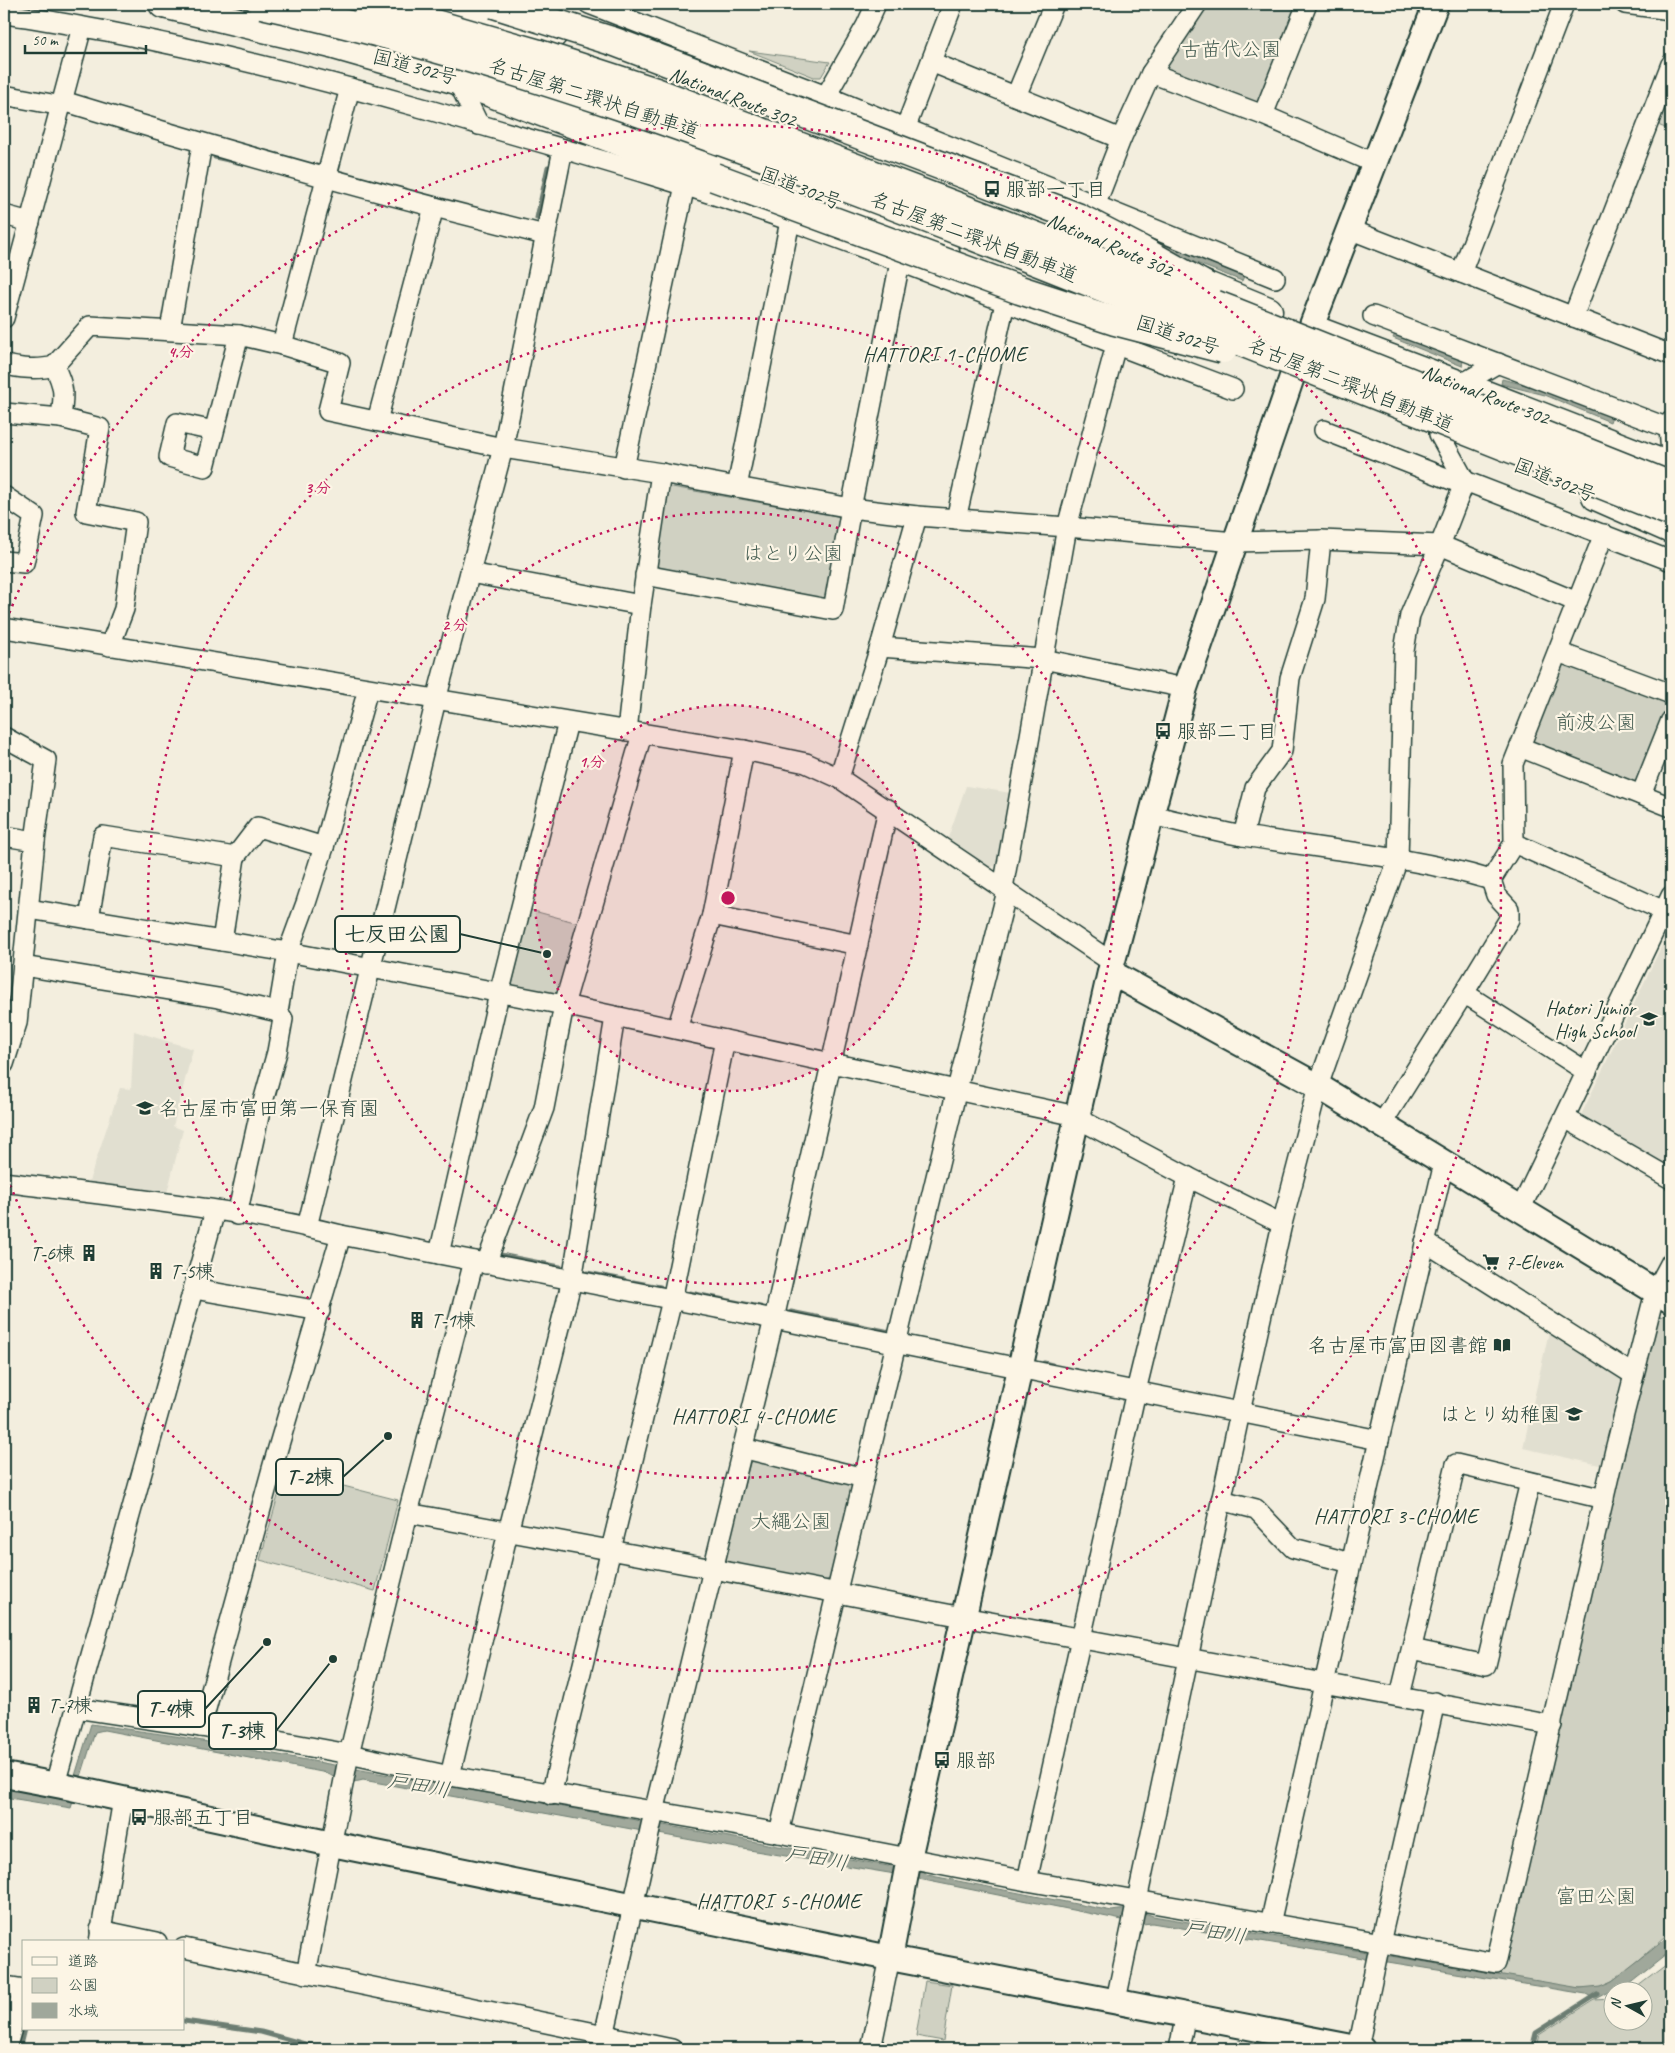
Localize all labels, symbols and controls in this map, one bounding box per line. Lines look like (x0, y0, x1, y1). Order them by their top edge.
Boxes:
scale bar (25, 22, 146, 54)
text: 50 m (32, 31, 59, 50)
park label: 古苗代公園 (1181, 37, 1281, 62)
street label: 国道302号 (370, 44, 460, 90)
street label: 名古屋第二環状自動車道 (486, 52, 702, 144)
street label: National Route 302 (666, 61, 802, 133)
street label: 国道302号 (756, 161, 846, 215)
place label: 服部一丁目 (1006, 177, 1106, 202)
bus stop icon: 服部一丁目 (982, 179, 1002, 199)
street label: 名古屋第二環状自動車道 (867, 186, 1081, 288)
street label: National Route 302 (1043, 207, 1178, 283)
street label: 国道302号 (1133, 310, 1223, 360)
street label: 名古屋第二環状自動車道 (1244, 332, 1458, 438)
district label: HATTORI 1-CHOME (863, 341, 1029, 367)
text: 4 分 (168, 343, 194, 362)
street label: National Route 302 (1419, 359, 1555, 431)
street label: 国道302号 (1510, 452, 1600, 508)
text: 3 分 (305, 479, 331, 498)
park label: はとり公園 (743, 541, 843, 566)
text: 2 分 (442, 616, 468, 635)
park label: 前波公園 (1556, 710, 1636, 735)
place label: 服部二丁目 (1177, 719, 1277, 744)
bus stop icon: 服部二丁目 (1153, 721, 1173, 741)
text: 1 分 (579, 753, 605, 772)
centre of rings (719, 889, 737, 907)
callout: 七反田公園 (335, 916, 460, 952)
text: 七反田公園 (345, 921, 450, 947)
place label: Hatori Junior High School (1545, 996, 1639, 1044)
school or university icon: Hatori Junior High School (1639, 1009, 1659, 1029)
place label: 名古屋市富田第一保育園 (159, 1096, 379, 1121)
school or university icon: 名古屋市富田第一保育園 (135, 1098, 155, 1118)
place label: T-6棟 (30, 1241, 75, 1266)
building icon: T-6棟 (79, 1243, 99, 1263)
place label: 7-Eleven (1505, 1250, 1564, 1275)
supermarket icon: 7-Eleven (1481, 1252, 1501, 1272)
place label: T-5棟 (170, 1259, 215, 1284)
building icon: T-5棟 (146, 1261, 166, 1281)
place label: T-1棟 (431, 1308, 476, 1333)
building icon: T-1棟 (407, 1310, 427, 1330)
place label: 名古屋市富田図書館 (1308, 1333, 1488, 1358)
library icon: 名古屋市富田図書館 (1492, 1335, 1512, 1355)
place label: はとり幼稚園 (1440, 1402, 1560, 1427)
district label: HATTORI 4-CHOME (672, 1403, 838, 1429)
school or university icon: はとり幼稚園 (1564, 1404, 1584, 1424)
callout: T-2棟 (276, 1459, 343, 1495)
text: T-2棟 (287, 1464, 333, 1490)
district label: HATTORI 3-CHOME (1314, 1503, 1480, 1529)
park label: 大繩公園 (751, 1509, 831, 1534)
callout: T-4棟 (138, 1691, 205, 1727)
place label: T-7棟 (48, 1693, 93, 1718)
building icon: T-7棟 (24, 1695, 44, 1715)
text: T-4棟 (148, 1696, 194, 1722)
callout: T-3棟 (209, 1713, 276, 1749)
text: T-3棟 (219, 1718, 265, 1744)
place label: 服部 (956, 1748, 996, 1773)
bus stop icon: 服部 (932, 1750, 952, 1770)
water label: 戸田川 (386, 1767, 452, 1803)
place label: 服部五丁目 (153, 1805, 253, 1830)
bus stop icon: 服部五丁目 (129, 1807, 149, 1827)
water label: 戸田川 (784, 1840, 850, 1876)
park label: 富田公園 (1556, 1884, 1636, 1909)
district label: HATTORI 5-CHOME (697, 1888, 863, 1914)
water label: 戸田川 (1182, 1914, 1248, 1950)
legend (22, 1940, 185, 2030)
text: 道路 (68, 1952, 98, 1971)
text: 公園 (68, 1976, 98, 1995)
north arrow (1602, 1980, 1652, 2030)
text: N (1607, 1996, 1625, 2010)
text: 水域 (68, 2002, 98, 2021)

